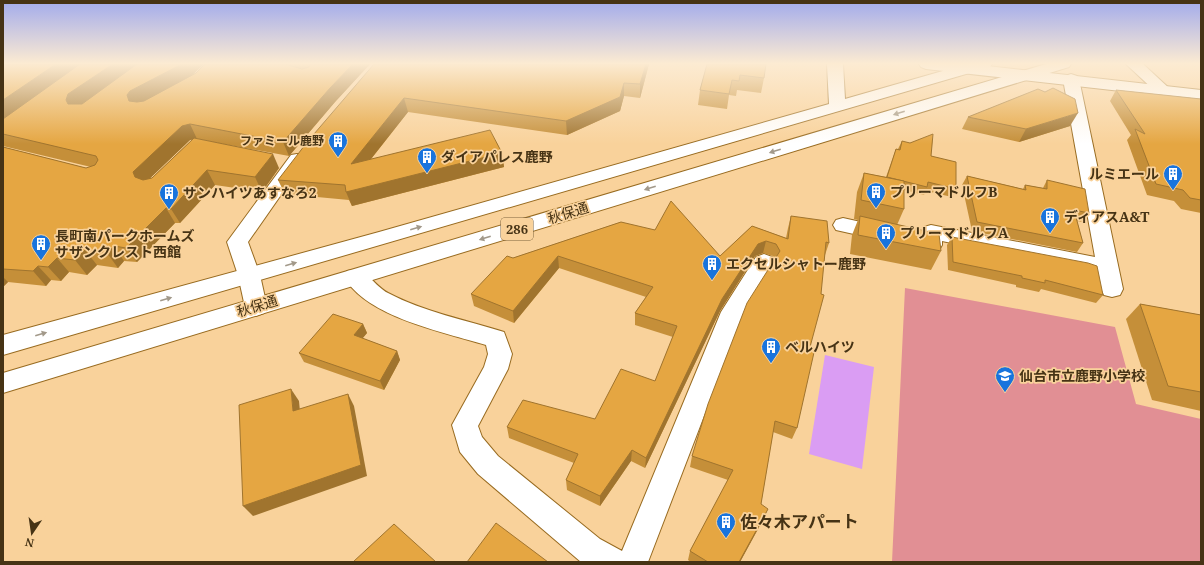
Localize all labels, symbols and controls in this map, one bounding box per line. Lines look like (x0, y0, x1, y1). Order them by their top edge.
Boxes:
one-way arrow (893, 110, 905, 116)
building icon: ファミール鹿野 (327, 130, 349, 158)
place label: ファミール鹿野 (240, 132, 324, 149)
building icon: ダイアパレス鹿野 (416, 146, 438, 174)
place label: ダイアパレス鹿野 (441, 147, 553, 166)
one-way arrow (768, 148, 780, 154)
building icon: ルミエール (1162, 163, 1184, 191)
place label: ルミエール (1089, 164, 1159, 183)
building icon: プリーマドルフB (865, 181, 887, 209)
building icon: サンハイツあすなろ2 (158, 182, 180, 210)
place label: プリーマドルフB (890, 182, 997, 201)
place label: サンハイツあすなろ2 (183, 183, 317, 202)
one-way arrow (644, 185, 656, 191)
street label: 秋保通 (545, 197, 591, 228)
building icon: ディアスA&T (1039, 206, 1061, 234)
place label: ディアスA&T (1064, 207, 1150, 226)
road number: 286 (501, 218, 533, 240)
building icon: プリーマドルフA (875, 222, 897, 250)
place label: プリーマドルフA (900, 223, 1009, 242)
one-way arrow (410, 225, 422, 231)
place label: 長町南パークホームズ サザンクレスト西館 (55, 226, 195, 261)
building icon: 長町南パークホームズ サザンクレスト西館 (30, 233, 52, 261)
one-way arrow (479, 235, 491, 241)
building icon: エクセルシャトー鹿野 (701, 253, 723, 281)
place label: エクセルシャトー鹿野 (726, 254, 866, 273)
one-way arrow (285, 261, 297, 267)
street label: 秋保通 (234, 290, 280, 321)
one-way arrow (160, 296, 172, 302)
one-way arrow (35, 331, 47, 337)
building icon: ベルハイツ (760, 336, 782, 364)
place label: ベルハイツ (785, 337, 855, 356)
school or university icon: 仙台市立鹿野小学校 (994, 365, 1016, 393)
place label: 仙台市立鹿野小学校 (1019, 366, 1145, 385)
place label: 佐々木アパート (740, 510, 859, 533)
building icon: 佐々木アパート (715, 511, 737, 539)
north arrow (12, 513, 52, 553)
text: N (23, 535, 36, 552)

